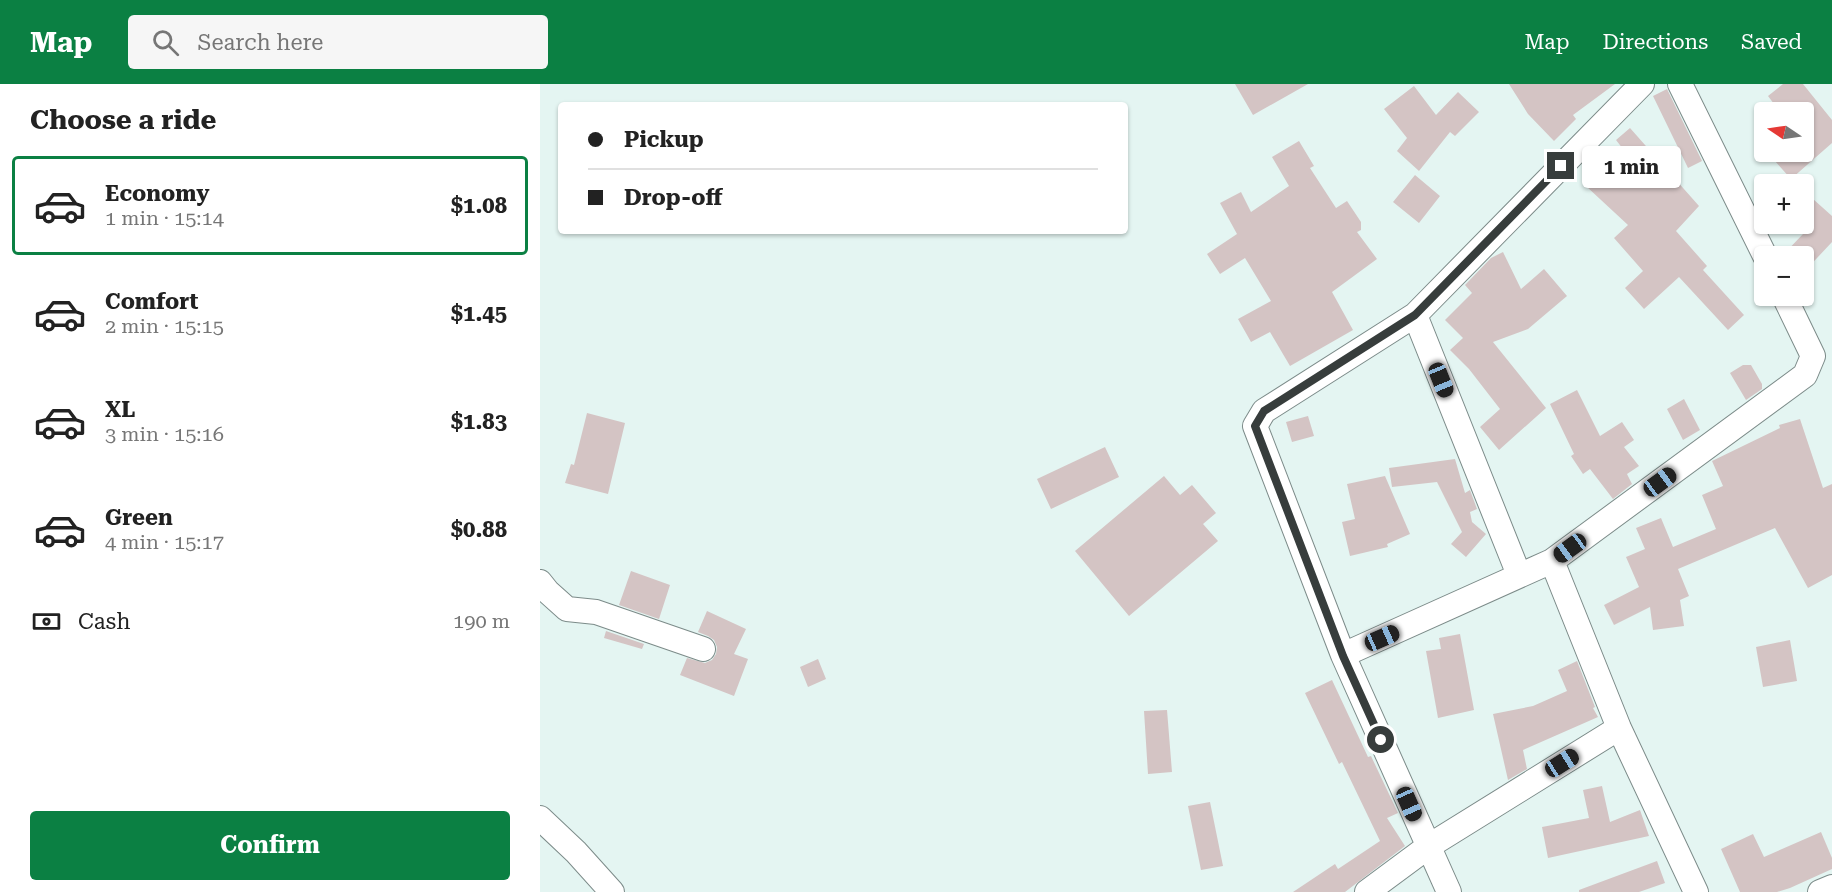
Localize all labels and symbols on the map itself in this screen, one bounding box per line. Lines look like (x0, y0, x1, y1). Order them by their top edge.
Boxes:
north arrow (1754, 102, 1814, 162)
callout: 1 min (1582, 145, 1681, 187)
route end (1547, 152, 1574, 179)
car (1426, 360, 1456, 400)
car (1640, 464, 1680, 500)
car (1550, 530, 1590, 566)
car (1362, 622, 1402, 654)
route start (1367, 726, 1394, 753)
car (1542, 746, 1582, 780)
car (1393, 784, 1425, 824)

